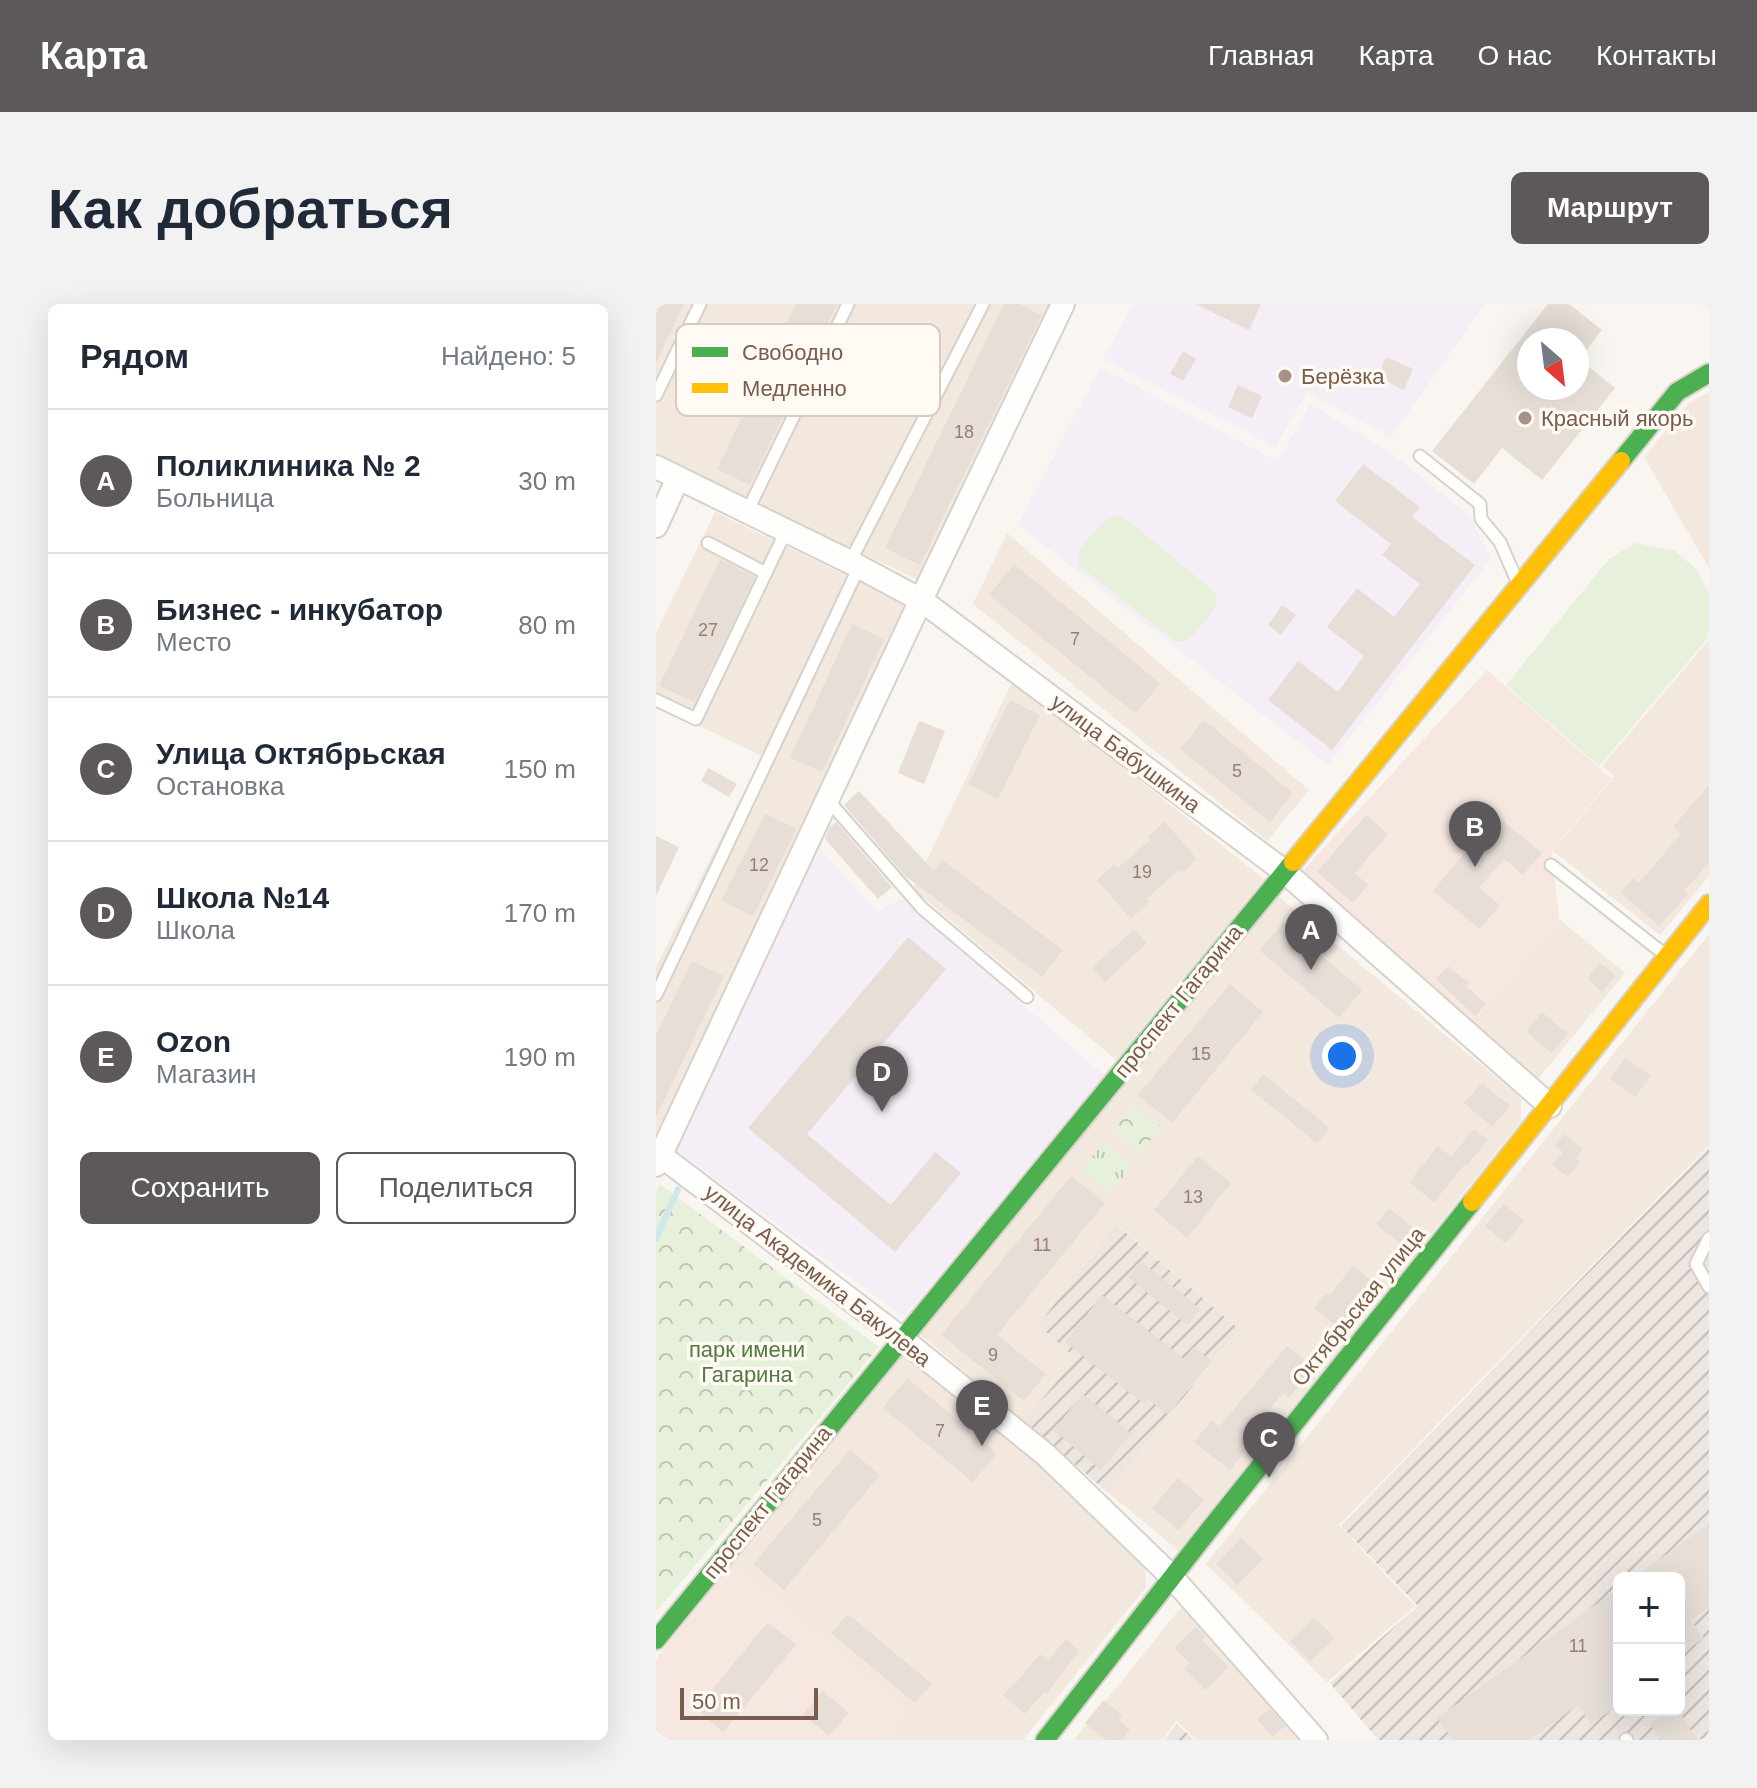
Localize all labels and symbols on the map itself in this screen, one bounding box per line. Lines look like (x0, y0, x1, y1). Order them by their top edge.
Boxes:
legend (676, 324, 940, 416)
north arrow (1517, 328, 1589, 400)
text: Свободно (742, 340, 843, 365)
place label: Берёзка (1301, 364, 1385, 389)
marker: Берёзка (1276, 367, 1294, 385)
text: Медленно (742, 376, 847, 401)
place label: Красный якорь (1541, 406, 1693, 431)
marker: Красный якорь (1516, 409, 1534, 427)
house number: 18 (954, 422, 974, 442)
house number: 27 (698, 620, 718, 640)
house number: 7 (1070, 629, 1080, 649)
street label: улица Бабушкина (1046, 689, 1206, 818)
house number: 5 (1232, 761, 1242, 781)
pin: B (1449, 801, 1501, 867)
house number: 12 (749, 855, 769, 875)
house number: 19 (1132, 862, 1152, 882)
pin: A (1285, 904, 1337, 970)
street label: проспект Гагарина (1109, 919, 1248, 1083)
your location (1322, 1036, 1362, 1076)
house number: 15 (1191, 1044, 1211, 1064)
pin: D (856, 1046, 908, 1112)
street label: улица Академика Бакулева (700, 1179, 936, 1372)
house number: 13 (1183, 1187, 1203, 1207)
street label: Октябрьская улица (1287, 1221, 1431, 1391)
house number: 11 (1033, 1235, 1051, 1255)
park label: парк имени Гагарина (689, 1337, 805, 1387)
house number: 9 (988, 1345, 998, 1365)
pin: E (956, 1380, 1008, 1446)
pin: C (1243, 1412, 1295, 1478)
street label: проспект Гагарина (698, 1420, 837, 1584)
house number: 7 (935, 1421, 945, 1441)
house number: 5 (812, 1510, 822, 1530)
house number: 11 (1569, 1636, 1587, 1656)
scale bar (680, 1684, 818, 1720)

